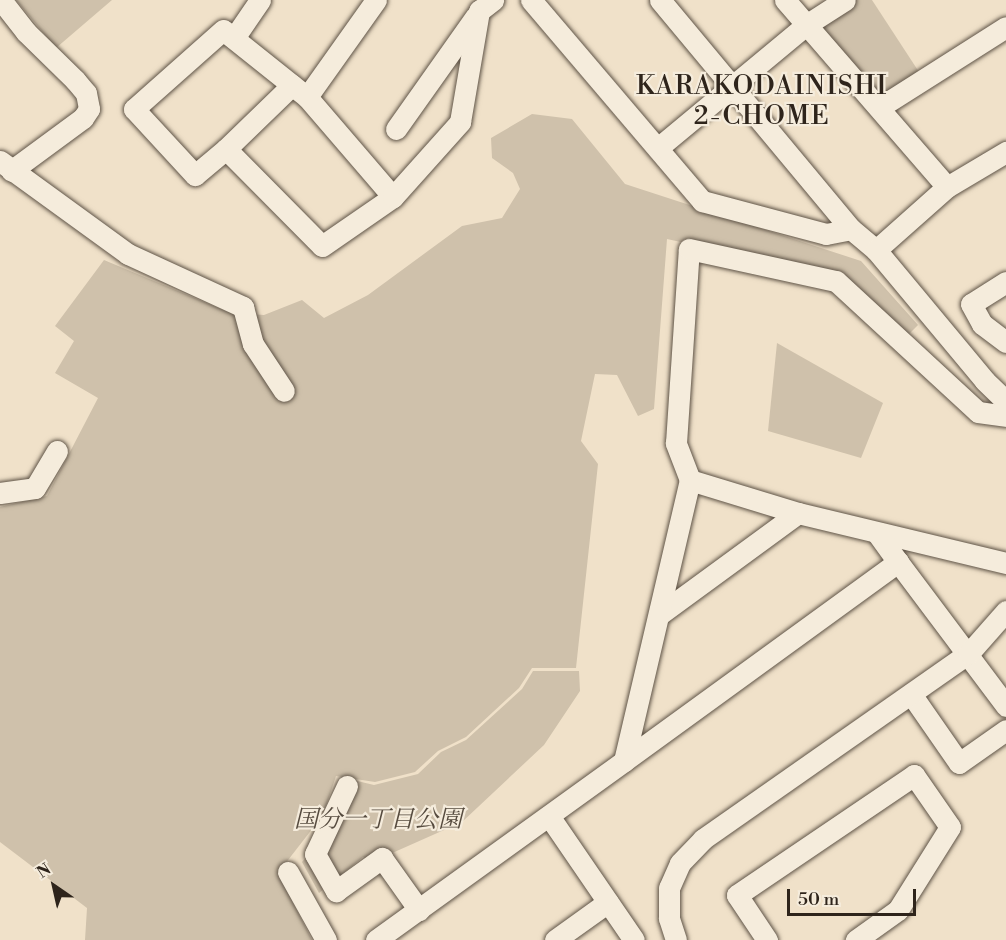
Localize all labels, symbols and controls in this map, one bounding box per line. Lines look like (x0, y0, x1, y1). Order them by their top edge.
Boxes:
district label: KARAKODAINISHI 2-CHOME (636, 71, 888, 132)
park label: 国分一丁目公園 (294, 807, 462, 835)
north arrow (24, 856, 84, 916)
text: N (33, 859, 55, 883)
scale bar (790, 877, 919, 915)
text: 50 m (798, 888, 839, 911)

